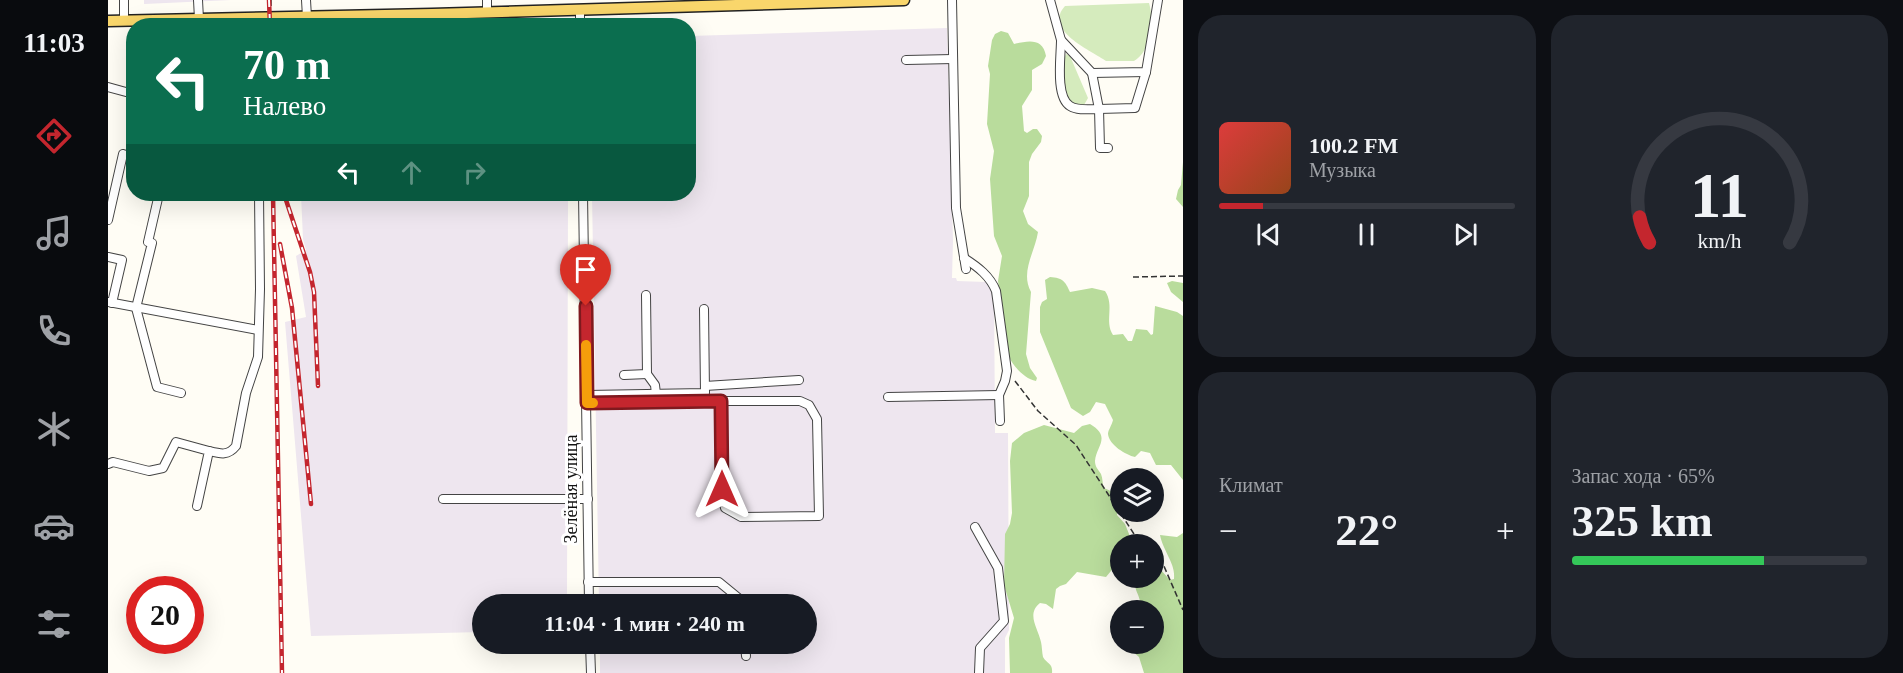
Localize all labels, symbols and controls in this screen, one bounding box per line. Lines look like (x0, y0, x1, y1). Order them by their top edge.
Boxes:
text: 11:03 (23, 28, 85, 58)
icon: left (144, 42, 222, 120)
text: 70 m (243, 42, 331, 88)
text: Налево (243, 91, 326, 121)
icon: directions (33, 115, 75, 157)
text: 100.2 FM (1309, 133, 1398, 158)
icon: left (332, 156, 365, 189)
icon: ahead (395, 156, 428, 189)
icon: right (458, 156, 491, 189)
text: Музыка (1309, 159, 1376, 181)
text: 11 (1690, 161, 1749, 230)
icon: music (33, 212, 75, 254)
icon: previous (1252, 218, 1285, 251)
icon: pause (1350, 218, 1383, 251)
icon: next (1449, 218, 1482, 251)
text: km/h (1697, 230, 1742, 254)
pin (560, 244, 611, 306)
icon: arrive (569, 253, 602, 286)
icon: phone (33, 310, 75, 352)
icon: climate (33, 408, 75, 450)
street label: Зелёная улица (561, 435, 581, 543)
position arrow (690, 457, 754, 521)
text: Запас хода · 65% (1572, 465, 1715, 487)
map controls (1110, 468, 1164, 654)
button: layers (1110, 468, 1164, 522)
text: Климат (1219, 474, 1283, 496)
text: 325 km (1572, 496, 1713, 546)
icon: car (33, 505, 75, 547)
text: 22° (1335, 505, 1398, 555)
text: − (1219, 513, 1238, 549)
text: + (1496, 513, 1515, 549)
button: + (1110, 534, 1164, 588)
speed limit sign: 20 (126, 576, 204, 654)
button: − (1110, 600, 1164, 654)
icon: filters (33, 603, 75, 645)
text: 11:04 · 1 мин · 240 m (544, 611, 745, 636)

